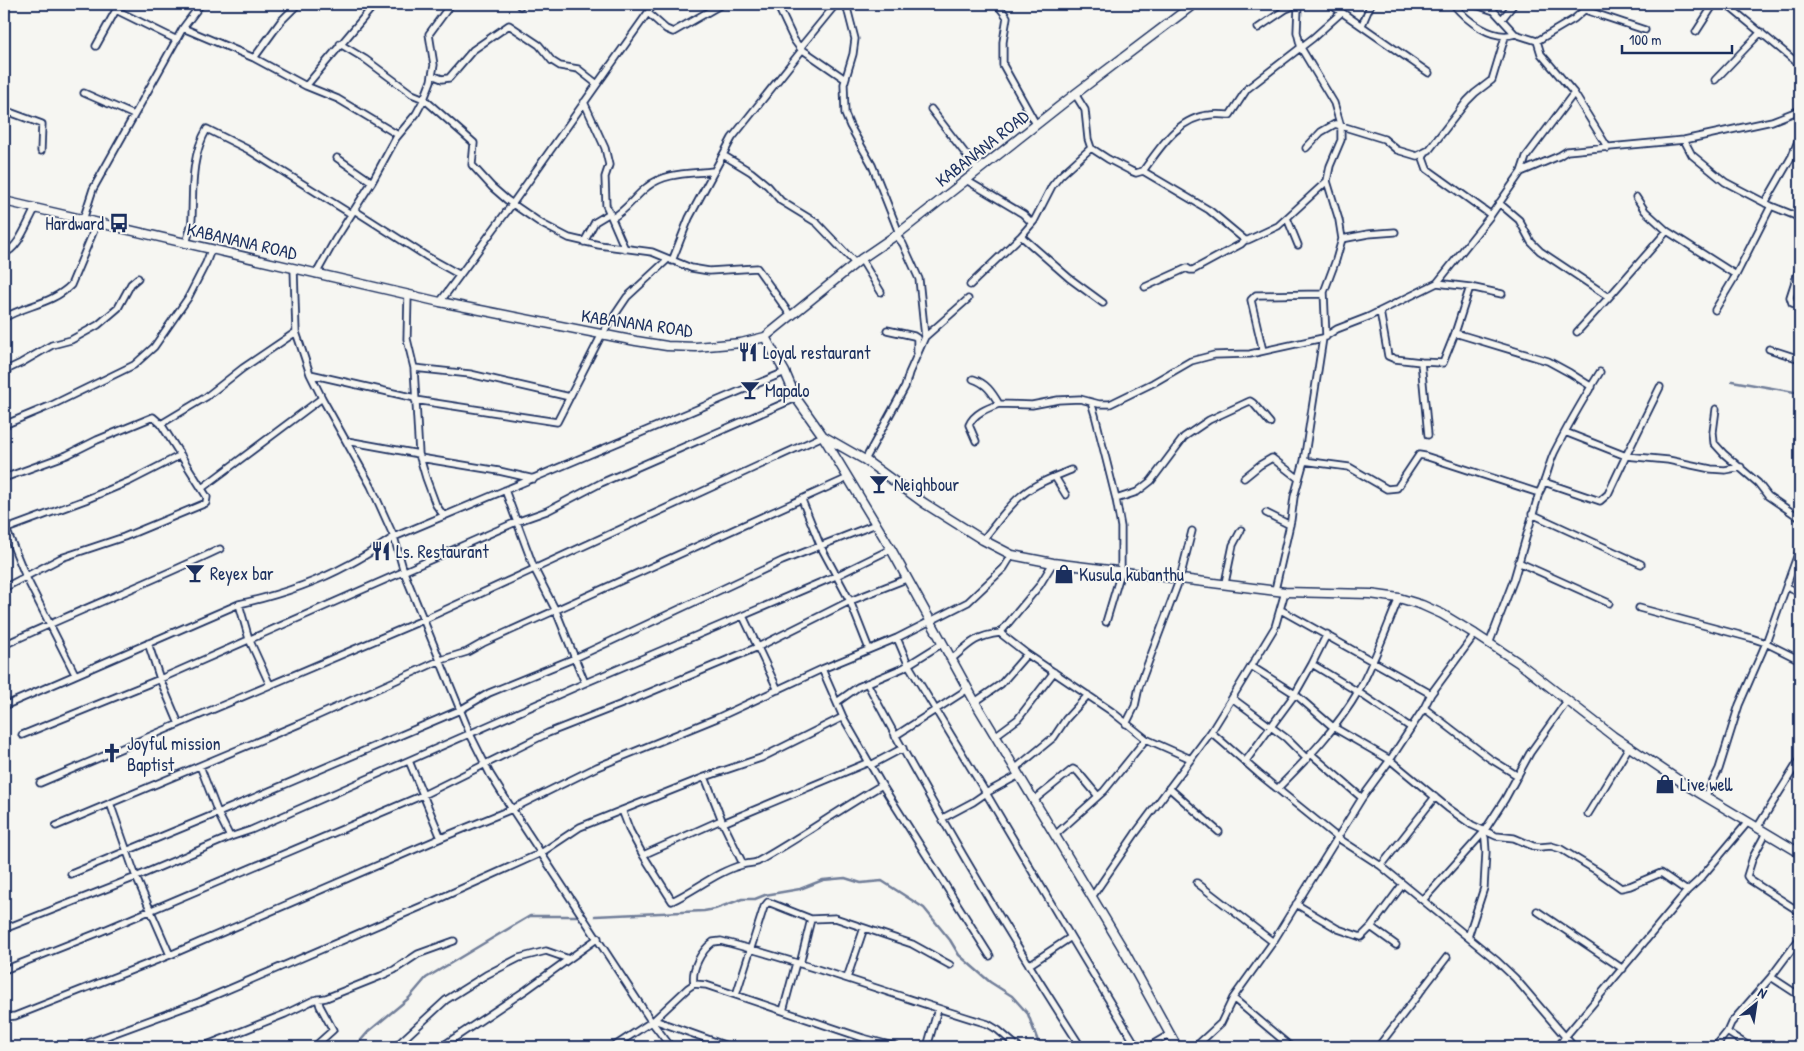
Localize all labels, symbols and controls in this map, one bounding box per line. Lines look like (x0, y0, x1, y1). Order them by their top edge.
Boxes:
scale bar (1622, 22, 1732, 54)
text: 100 m (1629, 29, 1662, 50)
street label: KABANANA ROAD (930, 103, 1034, 192)
place label: Hardward (45, 211, 104, 236)
bus stop icon: Hardward (108, 212, 130, 234)
street label: KABANANA ROAD (184, 216, 300, 266)
street label: KABANANA ROAD (580, 303, 695, 343)
place label: Loyal restaurant (763, 340, 871, 365)
restaurant icon: Loyal restaurant (737, 341, 759, 363)
place label: Mapalo (765, 378, 810, 403)
bar icon: Mapalo (739, 379, 761, 401)
place label: Neighbour (894, 472, 959, 497)
bar icon: Neighbour (868, 473, 890, 495)
place label: Ls. Restaurant (396, 539, 489, 564)
restaurant icon: Ls. Restaurant (370, 540, 392, 562)
place label: Reyex bar (210, 561, 274, 586)
bar icon: Reyex bar (184, 562, 206, 584)
place label: Kusula kubanthu (1079, 562, 1184, 587)
shop icon: Kusula kubanthu (1053, 563, 1075, 585)
place label: Joyful mission Baptist (127, 731, 221, 777)
church icon: Joyful mission Baptist (101, 742, 123, 764)
place label: Live well (1680, 772, 1733, 797)
shop icon: Live well (1654, 773, 1676, 795)
north arrow (1732, 978, 1782, 1028)
text: N (1755, 982, 1771, 1003)

